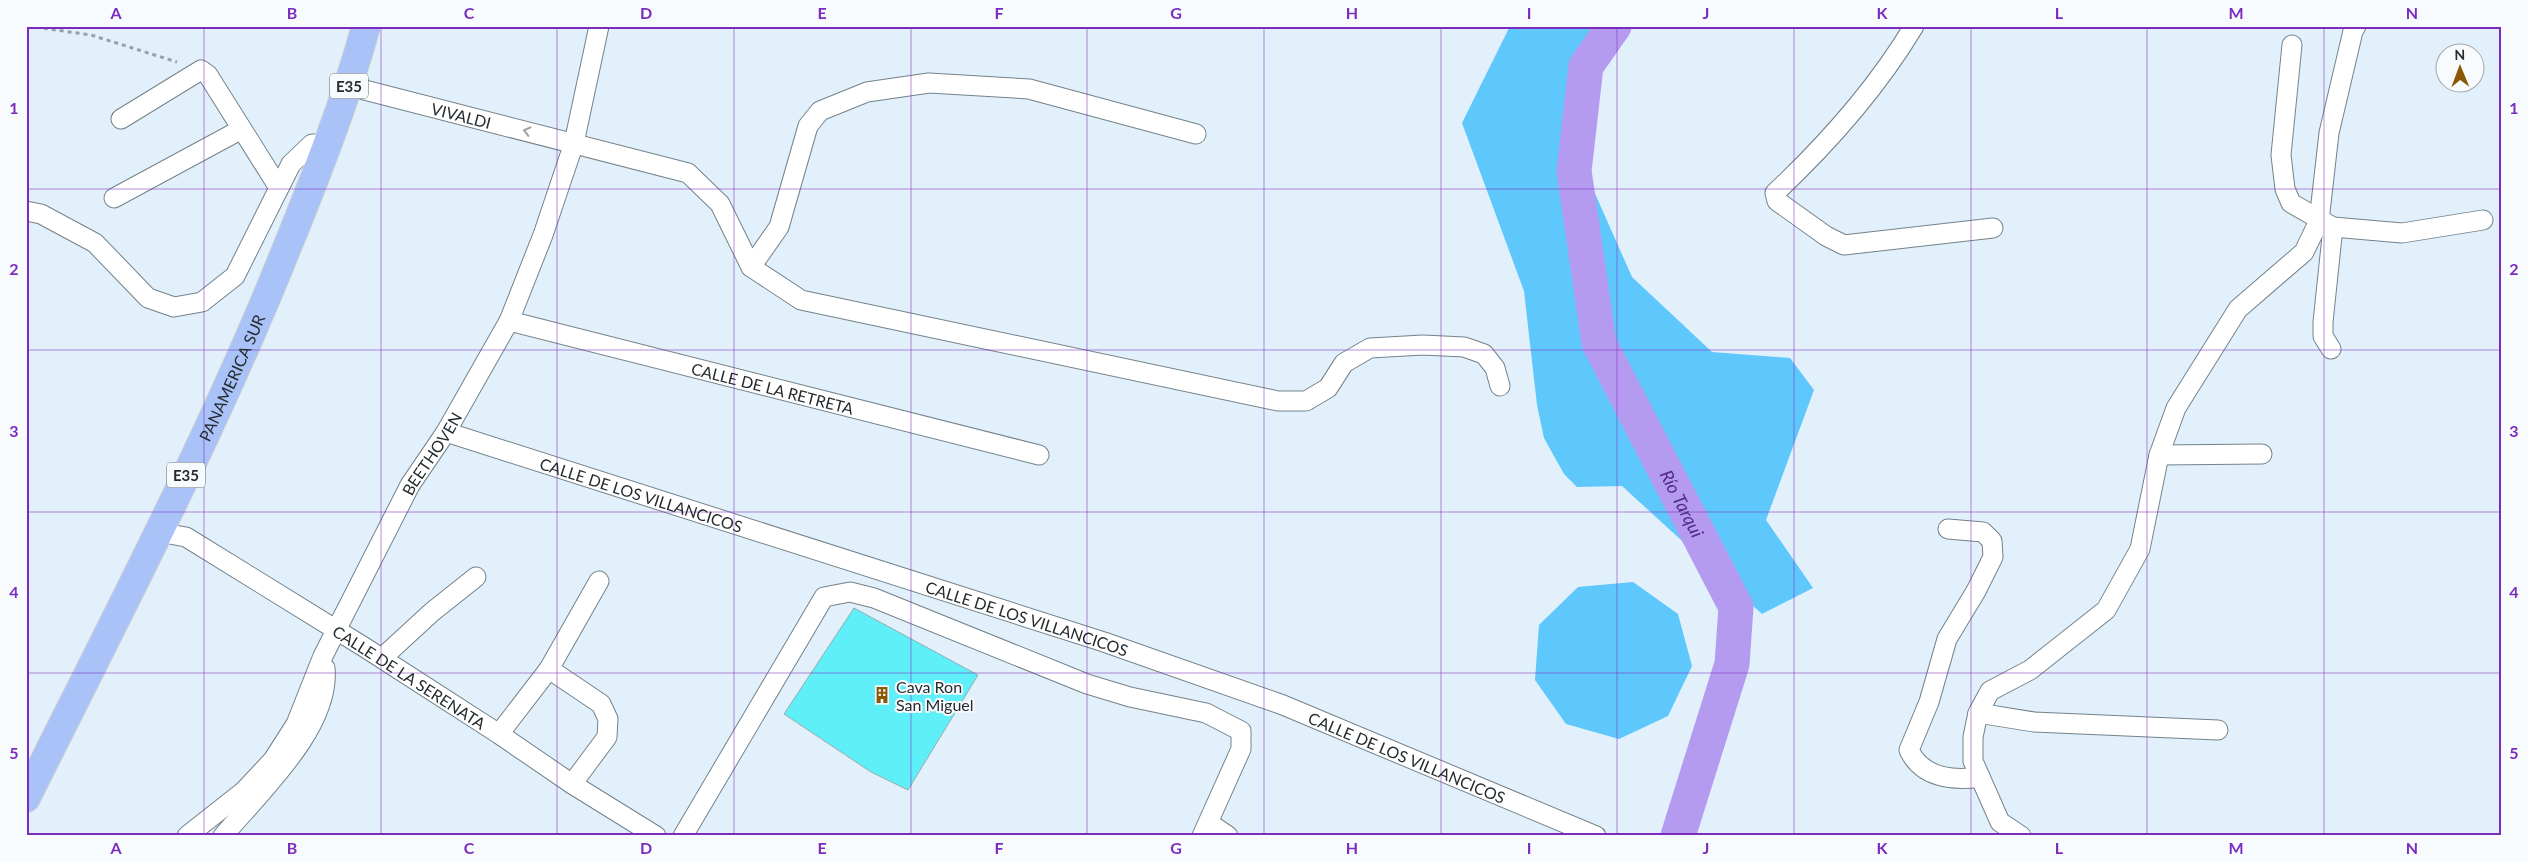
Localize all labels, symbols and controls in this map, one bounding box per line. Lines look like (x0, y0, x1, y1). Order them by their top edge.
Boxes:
text: A (109, 3, 122, 22)
text: B (287, 3, 297, 22)
text: C (464, 3, 475, 22)
text: D (640, 3, 652, 22)
text: E (817, 3, 827, 22)
text: F (994, 3, 1004, 22)
text: G (1170, 3, 1182, 22)
text: H (1346, 3, 1358, 22)
text: I (1527, 3, 1531, 22)
text: J (1703, 3, 1709, 22)
text: K (1877, 3, 1889, 22)
text: L (2055, 3, 2064, 22)
text: M (2228, 3, 2244, 22)
text: N (2406, 3, 2418, 22)
north arrow (2436, 42, 2486, 92)
text: N (2454, 46, 2465, 63)
road number: E35 (330, 74, 368, 98)
text: 1 (9, 98, 19, 117)
street label: VIVALDI (429, 98, 493, 132)
text: 1 (2509, 98, 2519, 117)
one-way arrow (522, 126, 531, 137)
text: 2 (9, 259, 19, 278)
text: 2 (2509, 259, 2519, 278)
street label: PANAMERICA SUR (194, 311, 268, 444)
street label: CALLE DE LA RETRETA (690, 358, 856, 417)
street label: BEETHOVEN (397, 408, 465, 498)
text: 3 (9, 421, 19, 440)
text: 3 (2509, 421, 2519, 440)
street label: CALLE DE LOS VILLANCICOS (538, 453, 745, 536)
road number: E35 (167, 462, 205, 488)
water label: Río Tarqui (1656, 466, 1709, 541)
street label: CALLE DE LOS VILLANCICOS (923, 576, 1131, 659)
text: 4 (9, 582, 19, 601)
text: 4 (2509, 582, 2519, 601)
street label: CALLE DE LA SERENATA (330, 621, 490, 733)
place label: Cava Ron San Miguel (896, 677, 974, 714)
building icon: Cava Ron San Miguel (872, 685, 892, 705)
street label: CALLE DE LOS VILLANCICOS (1306, 707, 1508, 807)
text: 5 (9, 743, 19, 762)
text: 5 (2509, 743, 2519, 762)
text: A (109, 838, 122, 857)
text: B (287, 838, 297, 857)
text: C (464, 838, 475, 857)
text: D (640, 838, 652, 857)
text: E (817, 838, 827, 857)
text: F (994, 838, 1004, 857)
text: G (1170, 838, 1182, 857)
text: H (1346, 838, 1358, 857)
text: I (1527, 838, 1531, 857)
text: J (1703, 838, 1709, 857)
text: K (1877, 838, 1889, 857)
text: L (2055, 838, 2064, 857)
text: M (2228, 838, 2244, 857)
text: N (2406, 838, 2418, 857)

